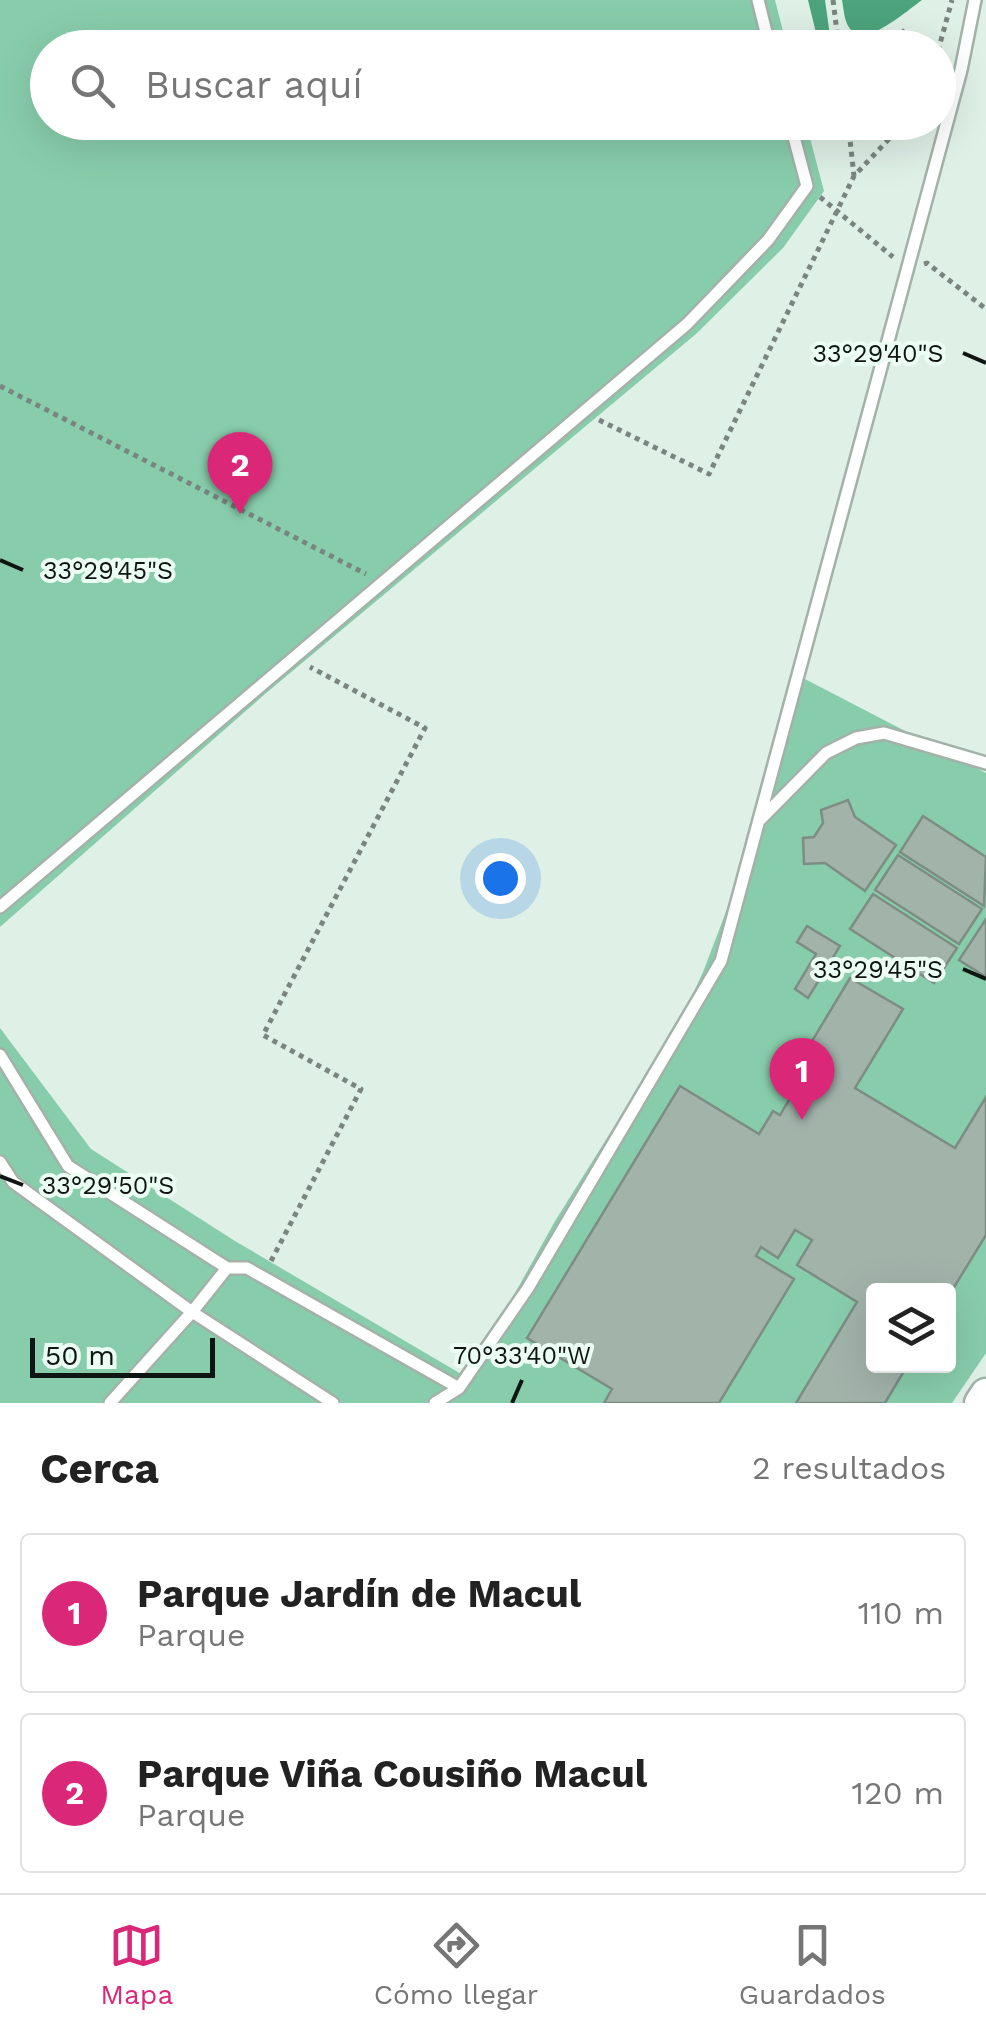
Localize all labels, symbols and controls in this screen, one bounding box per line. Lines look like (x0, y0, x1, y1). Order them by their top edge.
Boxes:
search box (30, 30, 956, 140)
icon: search (65, 58, 120, 113)
text: Buscar aquí (145, 63, 363, 107)
text: 33°29'40"S (812, 339, 944, 368)
pin: 2 (208, 432, 272, 514)
text: 33°29'45"S (43, 556, 173, 585)
your location (475, 853, 526, 904)
text: 33°29'45"S (813, 955, 943, 984)
pin: 1 (770, 1038, 834, 1120)
text: 33°29'50"S (42, 1171, 174, 1200)
map controls (866, 1283, 956, 1373)
button: layers (866, 1283, 956, 1373)
scale bar (30, 1333, 215, 1378)
text: 50 m (45, 1339, 115, 1372)
text: 70°33'40"W (453, 1341, 591, 1370)
text: Cerca (40, 1444, 159, 1493)
text: 2 resultados (752, 1449, 946, 1487)
text: Parque Jardín de Macul (137, 1572, 581, 1616)
text: 1 (68, 1594, 81, 1632)
text: 110 m (858, 1594, 944, 1632)
text: Parque (137, 1616, 245, 1654)
text: Parque Viña Cousiño Macul (137, 1752, 647, 1796)
text: 2 (65, 1774, 84, 1812)
text: 120 m (852, 1774, 944, 1812)
text: Parque (137, 1796, 245, 1834)
tab: Mapa (100, 1918, 173, 2011)
tab: Cómo llegar (374, 1918, 538, 2011)
tab: Guardados (739, 1918, 886, 2011)

